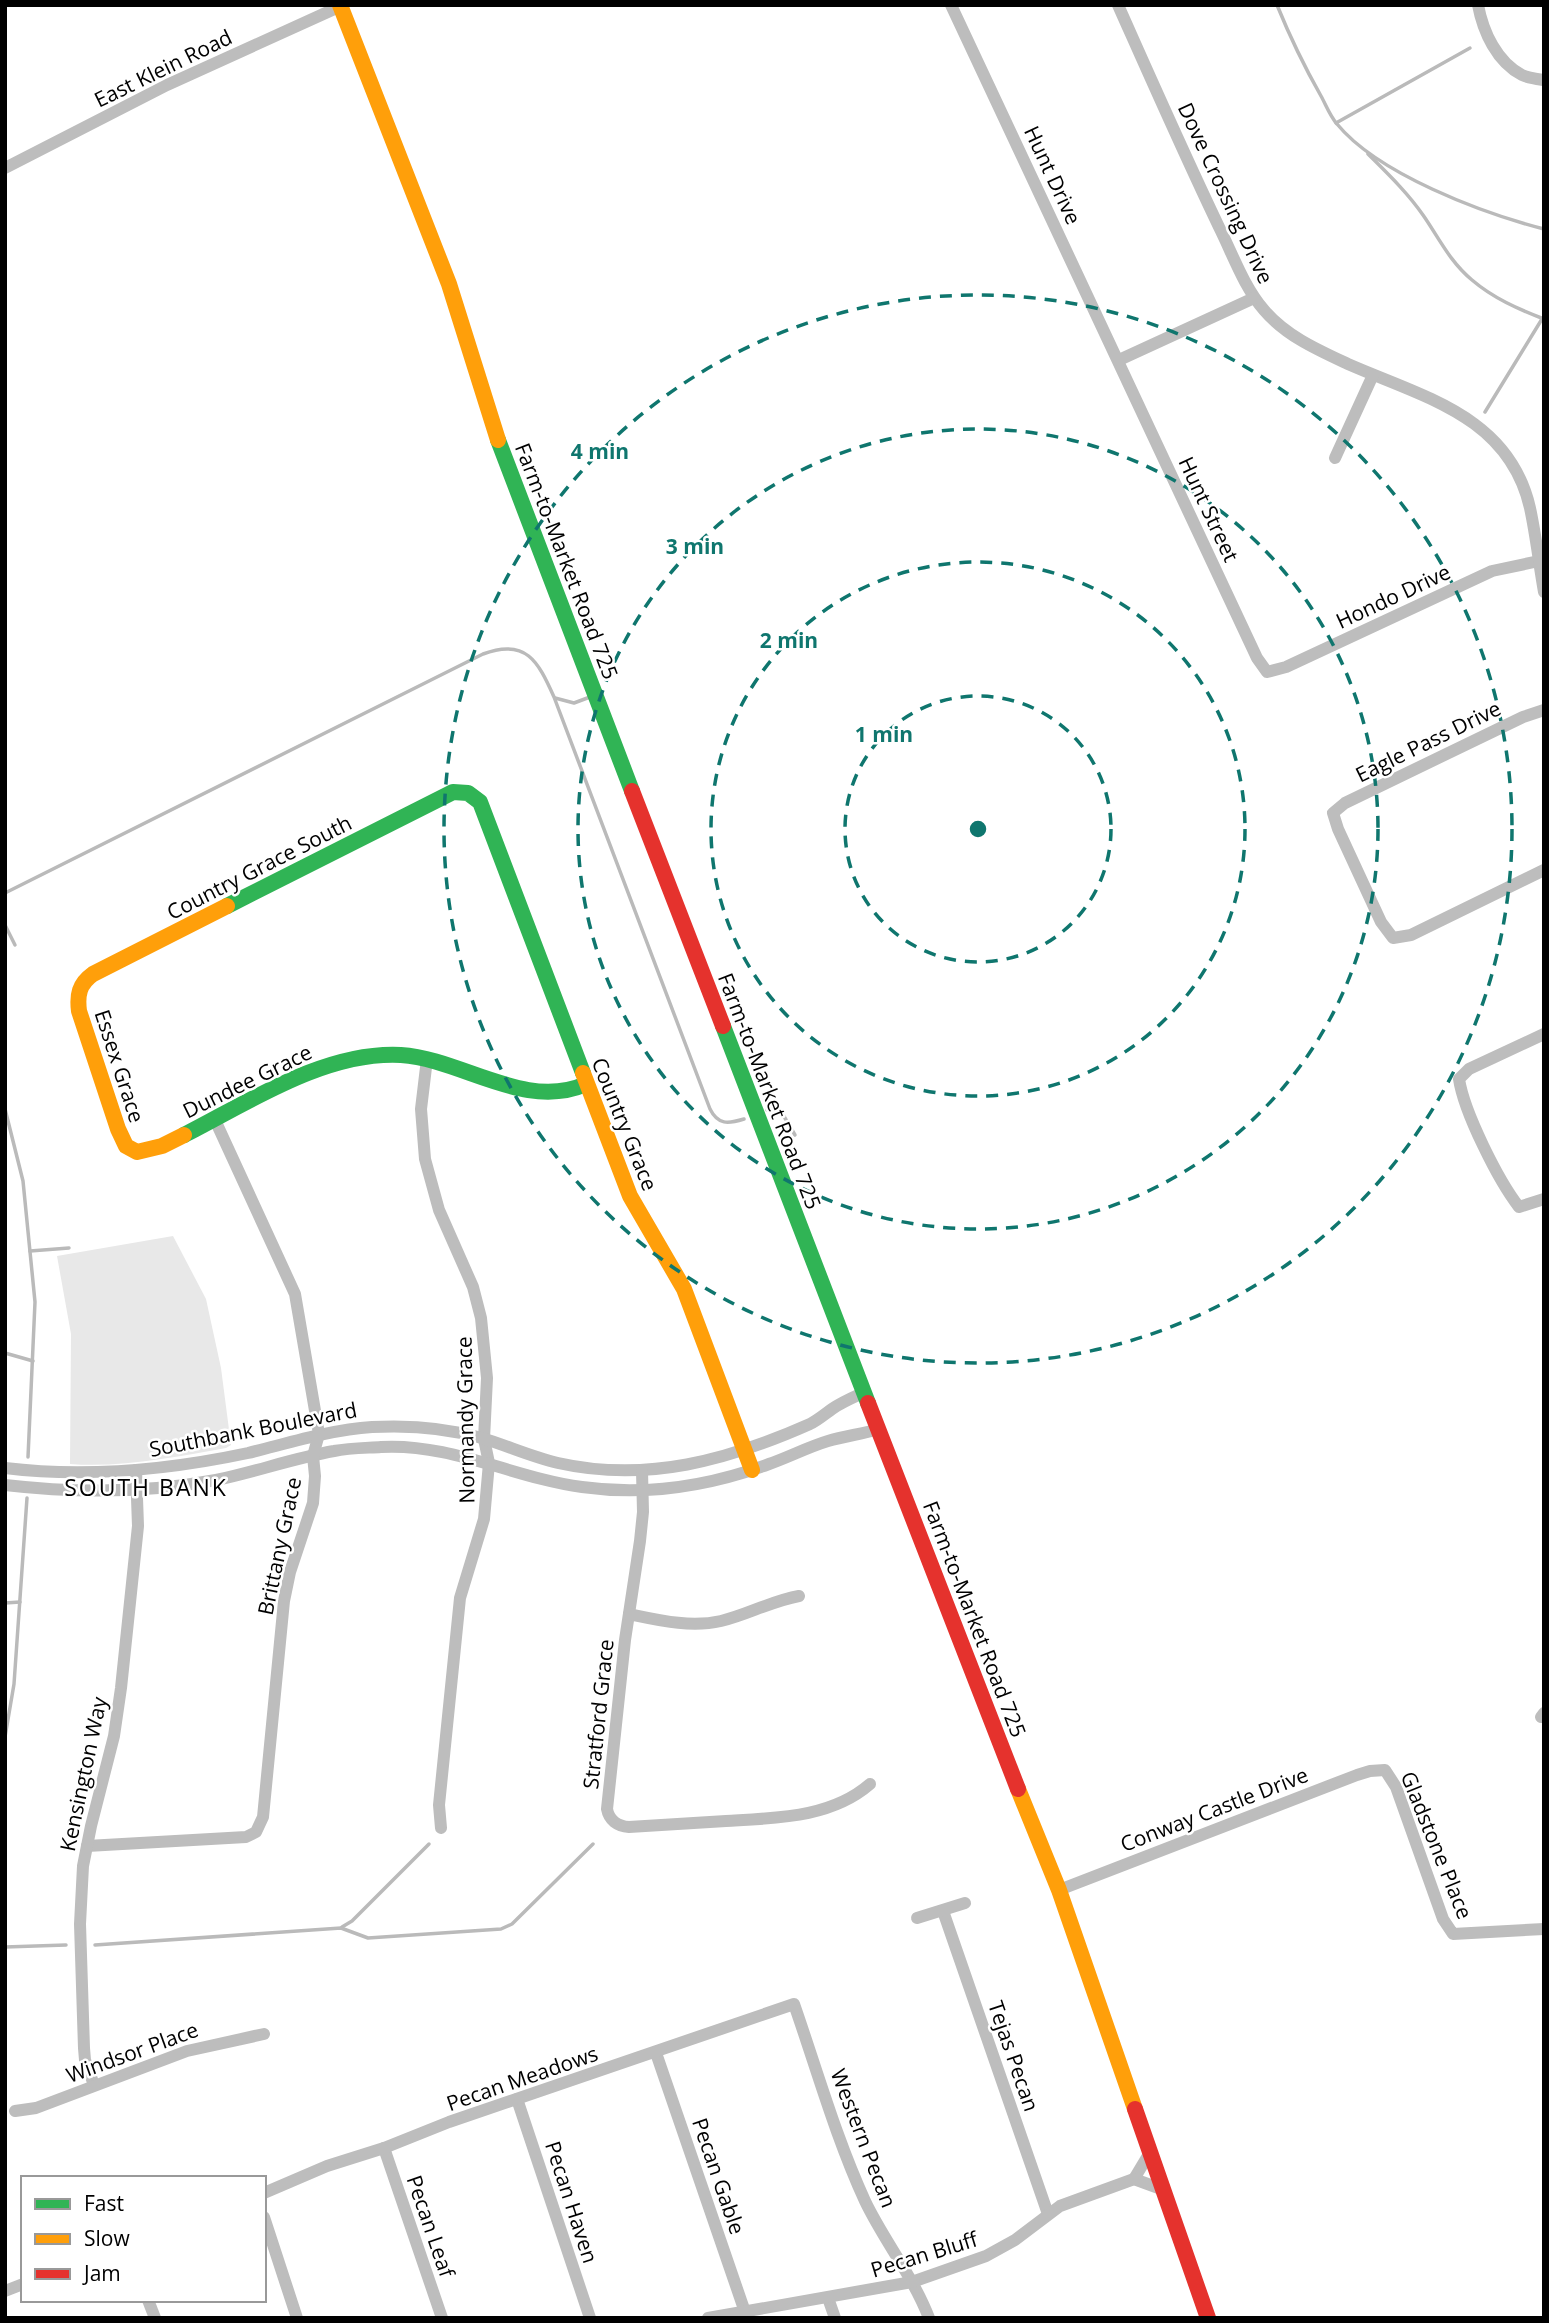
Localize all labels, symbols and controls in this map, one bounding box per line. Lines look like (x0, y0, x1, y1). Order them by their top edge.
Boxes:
street label: East Klein Road (89, 23, 237, 113)
street label: Dove Crossing Drive (1172, 98, 1280, 288)
street label: Hunt Drive (1018, 121, 1088, 229)
text: 4 min (571, 437, 629, 465)
street label: Farm-to-Market Road 725 (509, 439, 625, 683)
street label: Hunt Street (1172, 452, 1246, 566)
text: 3 min (666, 532, 724, 560)
street label: Hondo Drive (1331, 557, 1455, 635)
text: 2 min (760, 626, 818, 654)
street label: Eagle Pass Drive (1351, 694, 1505, 788)
text: 1 min (855, 720, 913, 748)
street label: Country Grace South (162, 808, 356, 926)
centre of rings (966, 817, 990, 841)
street label: Farm-to-Market Road 725 (712, 969, 828, 1213)
street label: Essex Grace (89, 1006, 151, 1126)
street label: Dundee Grace (178, 1038, 316, 1124)
street label: Country Grace (586, 1053, 664, 1195)
street label: Normandy Grace (450, 1336, 480, 1504)
street label: Southbank Boulevard (147, 1395, 359, 1463)
district label: SOUTH BANK (64, 1471, 228, 1503)
street label: Brittany Grace (251, 1474, 307, 1618)
street label: Farm-to-Market Road 725 (917, 1497, 1033, 1741)
street label: Stratford Grace (576, 1638, 620, 1790)
street label: Kensington Way (53, 1694, 113, 1854)
street label: Conway Castle Drive (1116, 1760, 1312, 1858)
street label: Gladstone Place (1395, 1767, 1479, 1923)
street label: Tejas Pecan (982, 1997, 1046, 2115)
street label: Windsor Place (62, 2015, 202, 2089)
street label: Pecan Meadows (442, 2039, 602, 2117)
street label: Western Pecan (825, 2065, 903, 2211)
street label: Pecan Gable (686, 2114, 752, 2238)
street label: Pecan Haven (539, 2137, 605, 2267)
street label: Pecan Leaf (401, 2171, 462, 2282)
legend (21, 2176, 266, 2302)
text: Fast (84, 2189, 124, 2217)
text: Slow (84, 2224, 130, 2252)
street label: Pecan Bluff (867, 2224, 983, 2284)
text: Jam (82, 2259, 121, 2287)

